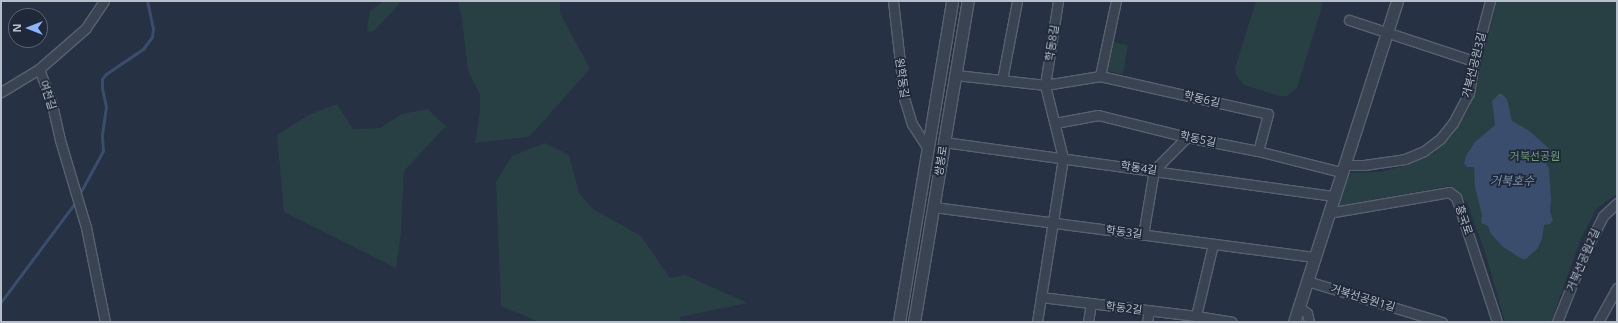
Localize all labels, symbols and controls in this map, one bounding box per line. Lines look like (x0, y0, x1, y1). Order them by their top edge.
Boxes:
north arrow (8, 8, 48, 48)
text: N (9, 24, 24, 32)
street label: 학동8길 (1043, 24, 1061, 62)
street label: 거북선공원3길 (1459, 31, 1489, 99)
street label: 원학동길 (893, 57, 911, 99)
street label: 여천길 (37, 79, 59, 111)
street label: 학동6길 (1183, 88, 1221, 110)
street label: 학동5길 (1179, 129, 1217, 149)
street label: 쌍봉로 (932, 145, 950, 177)
park label: 거북선공원 (1510, 149, 1560, 163)
street label: 학동4길 (1120, 159, 1158, 177)
water label: 거북호수 (1490, 174, 1534, 188)
street label: 흥국로 (1453, 203, 1475, 237)
street label: 학동3길 (1105, 223, 1143, 241)
street label: 거북선공원2길 (1564, 227, 1602, 293)
street label: 거북선공원1길 (1329, 282, 1397, 314)
street label: 학동2길 (1105, 299, 1143, 317)

